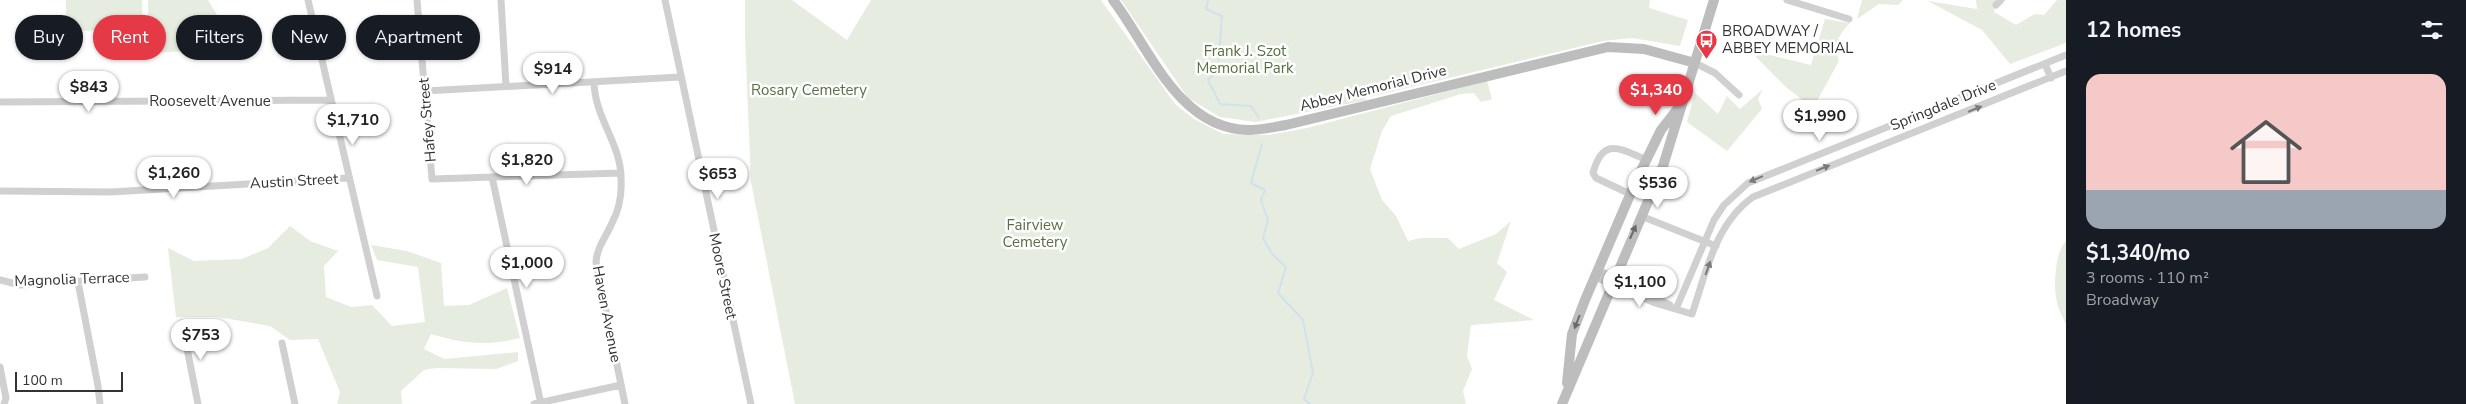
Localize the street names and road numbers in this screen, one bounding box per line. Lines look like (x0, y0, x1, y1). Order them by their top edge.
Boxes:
street label: Abbey Memorial Drive (1298, 60, 1448, 116)
street label: Springdale Drive (1887, 75, 1999, 135)
street label: Hafey Street (413, 76, 441, 163)
street label: Roosevelt Avenue (149, 91, 271, 111)
street label: Austin Street (249, 169, 339, 193)
street label: Moore Street (704, 231, 742, 322)
street label: Haven Avenue (588, 264, 626, 364)
street label: Magnolia Terrace (14, 267, 130, 291)

